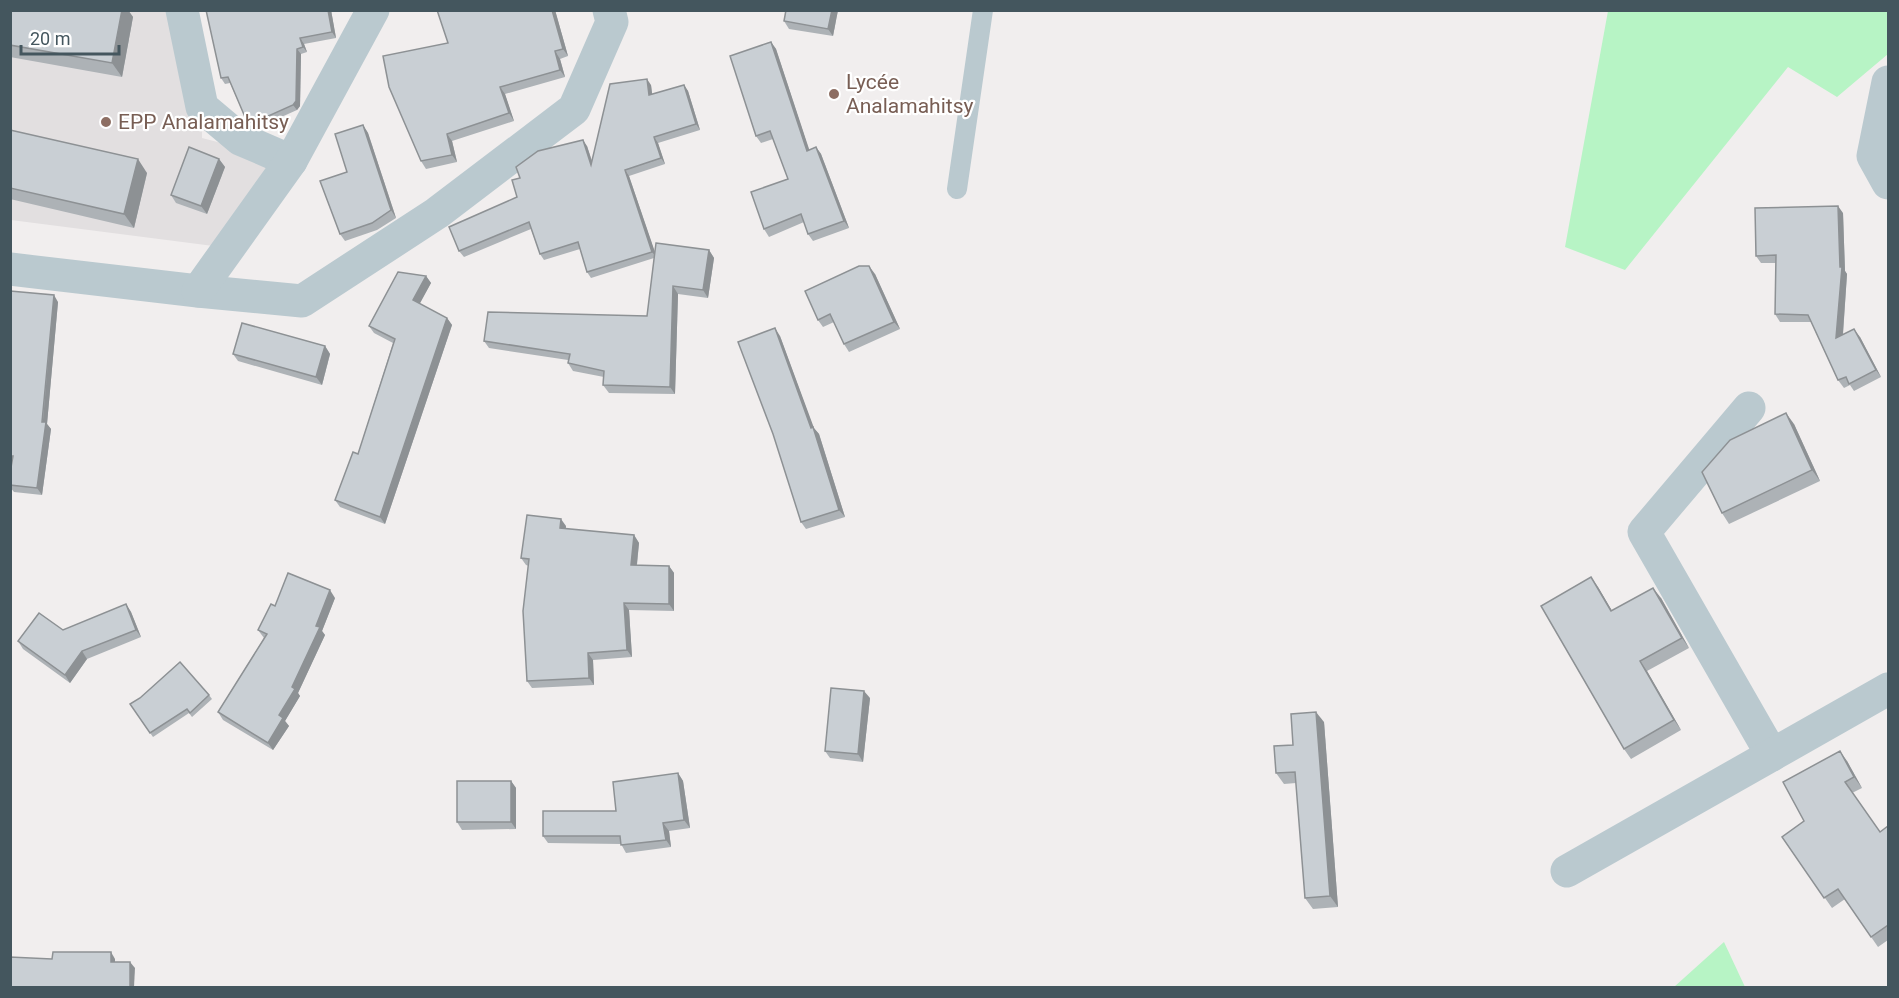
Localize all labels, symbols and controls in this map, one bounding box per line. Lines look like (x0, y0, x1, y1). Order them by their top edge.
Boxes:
scale bar (21, 18, 118, 56)
text: 20 m (30, 28, 70, 49)
place label: Lycée Analamahitsy (846, 70, 973, 118)
marker: Lycée Analamahitsy (827, 87, 841, 101)
place label: EPP Analamahitsy (118, 110, 289, 134)
marker: EPP Analamahitsy (99, 115, 113, 129)

